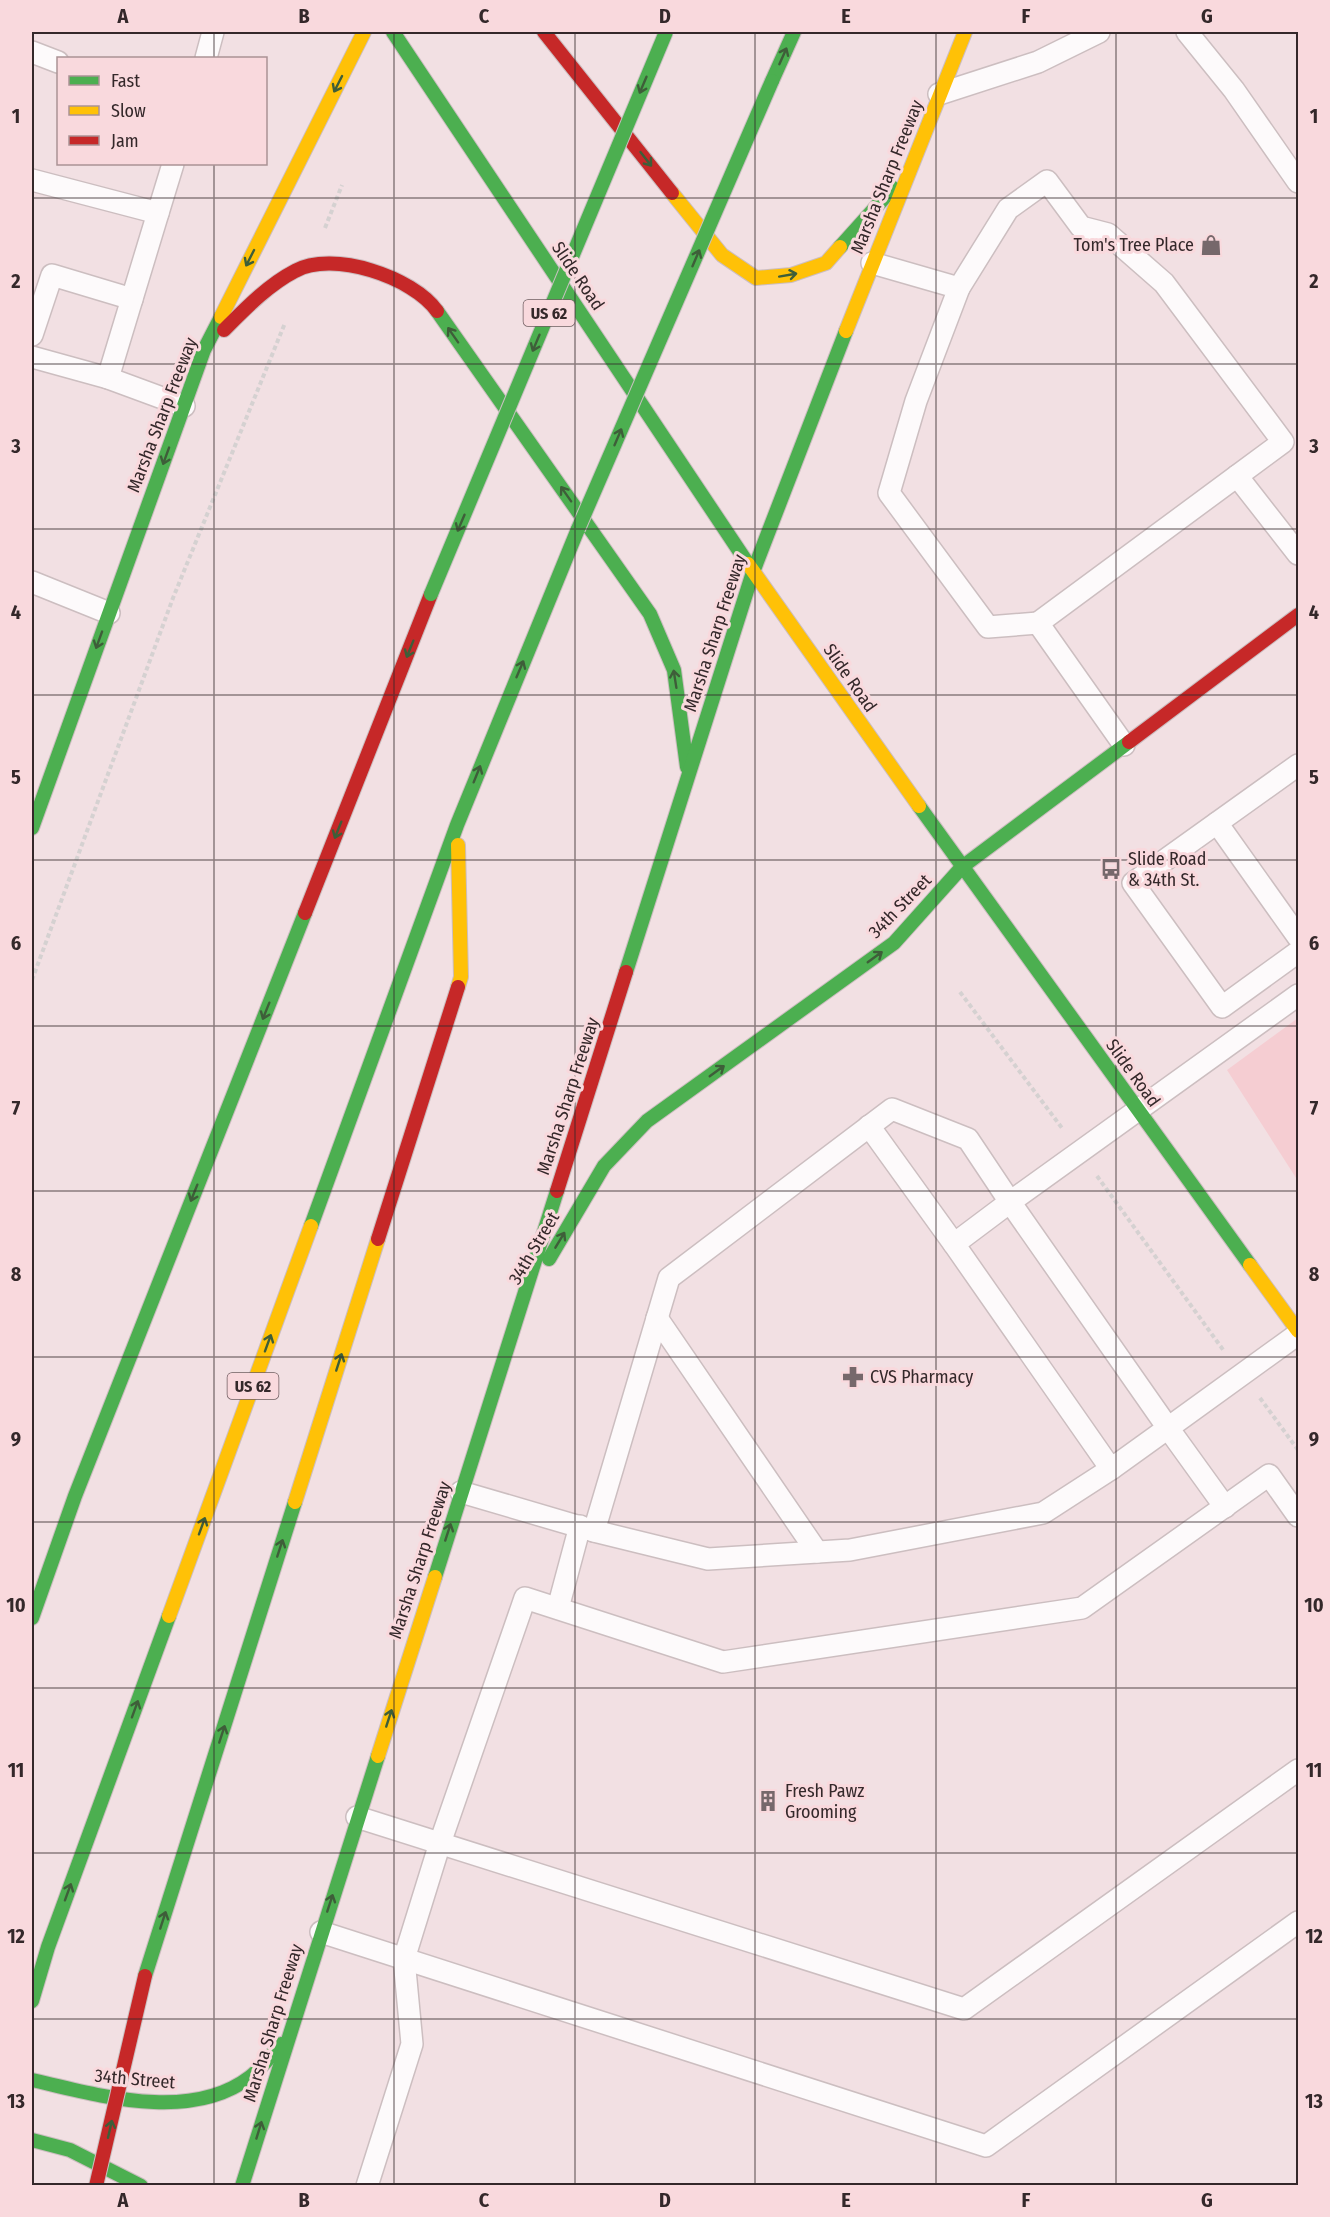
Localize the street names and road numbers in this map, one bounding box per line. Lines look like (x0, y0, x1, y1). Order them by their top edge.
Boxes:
street label: Marsha Sharp Freeway (846, 97, 928, 257)
street label: Slide Road (547, 237, 609, 315)
road number: US 62 (524, 300, 574, 326)
street label: Marsha Sharp Freeway (122, 334, 202, 496)
street label: Marsha Sharp Freeway (679, 552, 751, 714)
street label: Slide Road (819, 640, 881, 716)
street label: 34th Street (864, 869, 936, 943)
street label: Marsha Sharp Freeway (532, 1015, 604, 1177)
street label: Slide Road (1101, 1035, 1165, 1111)
street label: 34th Street (504, 1208, 564, 1288)
road number: US 62 (228, 1373, 278, 1399)
street label: Marsha Sharp Freeway (384, 1479, 456, 1641)
street label: Marsha Sharp Freeway (238, 1941, 308, 2105)
street label: 34th Street (94, 2065, 176, 2093)

